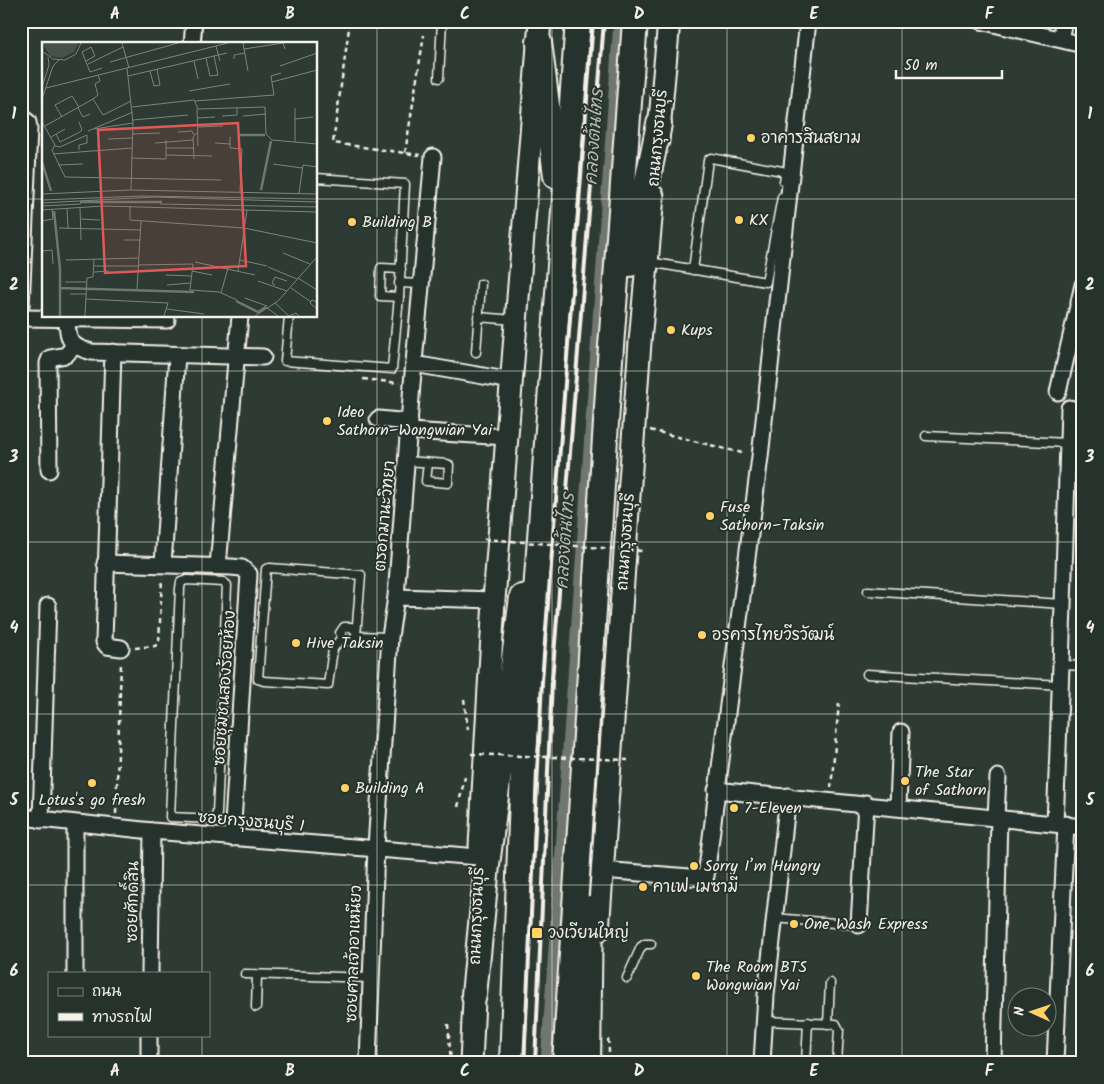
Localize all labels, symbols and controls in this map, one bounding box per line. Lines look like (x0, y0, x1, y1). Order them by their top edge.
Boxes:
text: A (110, 2, 120, 27)
text: B (285, 2, 295, 27)
text: C (460, 2, 470, 27)
text: D (634, 2, 645, 27)
text: E (810, 2, 820, 27)
text: F (985, 2, 995, 27)
inset map (42, 42, 318, 318)
scale bar (896, 48, 1003, 80)
text: 50 m (904, 54, 938, 78)
water label: คลองต้นไทร (577, 87, 613, 186)
street label: ถนนกรุงธนบุรี (641, 88, 675, 188)
text: 1 (12, 102, 17, 127)
text: 1 (1088, 102, 1093, 127)
place label: อาคารสินสยาม (761, 126, 861, 151)
marker: อาคารสินสยาม (745, 132, 757, 144)
place label: KX (749, 208, 769, 233)
place label: Building B (362, 210, 432, 235)
marker: KX (733, 214, 745, 226)
marker: Building B (346, 216, 358, 228)
text: 2 (9, 273, 19, 298)
text: 2 (1085, 273, 1095, 298)
place label: Kups (681, 318, 713, 343)
marker: Kups (665, 324, 677, 336)
place label: Ideo Sathorn–Wongwian Yai (337, 400, 493, 443)
marker: Ideo Sathorn–Wongwian Yai (321, 415, 333, 427)
text: 3 (9, 445, 19, 470)
text: 3 (1085, 445, 1095, 470)
street label: ตรอกมานะวิทยา (368, 459, 402, 573)
water label: คลองต้นไทร (548, 491, 584, 590)
street label: ถนนกรุงธนบุรี (610, 492, 642, 592)
place label: Fuse Sathorn–Taksin (720, 495, 824, 538)
marker: Fuse Sathorn–Taksin (704, 510, 716, 522)
street label: ซอยชุมชนสองร้อยห้อง (207, 609, 243, 767)
text: 4 (10, 616, 19, 641)
text: 4 (1086, 616, 1095, 641)
place label: อรคารไทยวีรวัฒน์ (712, 623, 835, 648)
marker: อรคารไทยวีรวัฒน์ (696, 629, 708, 641)
place label: Hive Taksin (306, 631, 384, 656)
marker: Hive Taksin (290, 637, 302, 649)
place label: The Star of Sathorn (915, 760, 987, 803)
marker: The Star of Sathorn (899, 775, 911, 787)
place label: Building A (355, 776, 425, 801)
marker: Lotus's go fresh (86, 777, 98, 789)
marker: Building A (339, 782, 351, 794)
text: 5 (9, 788, 20, 813)
place label: Lotus's go fresh (38, 788, 146, 813)
text: 5 (1085, 788, 1096, 813)
place label: 7-Eleven (744, 796, 802, 821)
marker: 7-Eleven (728, 802, 740, 814)
street label: ซอยกรุงธนบุรี 1 (196, 805, 306, 839)
place label: Sorry I’m Hungry (704, 854, 821, 879)
marker: Sorry I’m Hungry (688, 860, 700, 872)
street label: ซอยศักดิ์สิน (115, 861, 146, 943)
street label: ถนนกรุงธนบุรี (463, 866, 491, 965)
place label: คาเฟ เมซามี (653, 875, 738, 900)
marker: คาเฟ เมซามี (637, 881, 649, 893)
street label: ซอยศาลเจ้าอาเหนียว (339, 884, 369, 1023)
place label: One Wash Express (804, 912, 928, 937)
marker: One Wash Express (788, 918, 800, 930)
place label: วงเวียนใหญ่ (548, 921, 629, 946)
marker: วงเวียนใหญ่ (530, 926, 544, 940)
place label: The Room BTS Wongwian Yai (706, 955, 807, 998)
text: 6 (10, 959, 19, 984)
text: 6 (1086, 959, 1095, 984)
marker: The Room BTS Wongwian Yai (690, 970, 702, 982)
legend (48, 972, 210, 1036)
text: ถนน (92, 980, 121, 1004)
north arrow (1006, 986, 1056, 1036)
text: ทางรถไฟ (92, 1006, 152, 1030)
text: N (1009, 1006, 1031, 1016)
text: A (110, 1059, 120, 1084)
text: B (285, 1059, 295, 1084)
text: C (460, 1059, 470, 1084)
text: D (634, 1059, 645, 1084)
text: E (810, 1059, 820, 1084)
text: F (985, 1059, 995, 1084)

